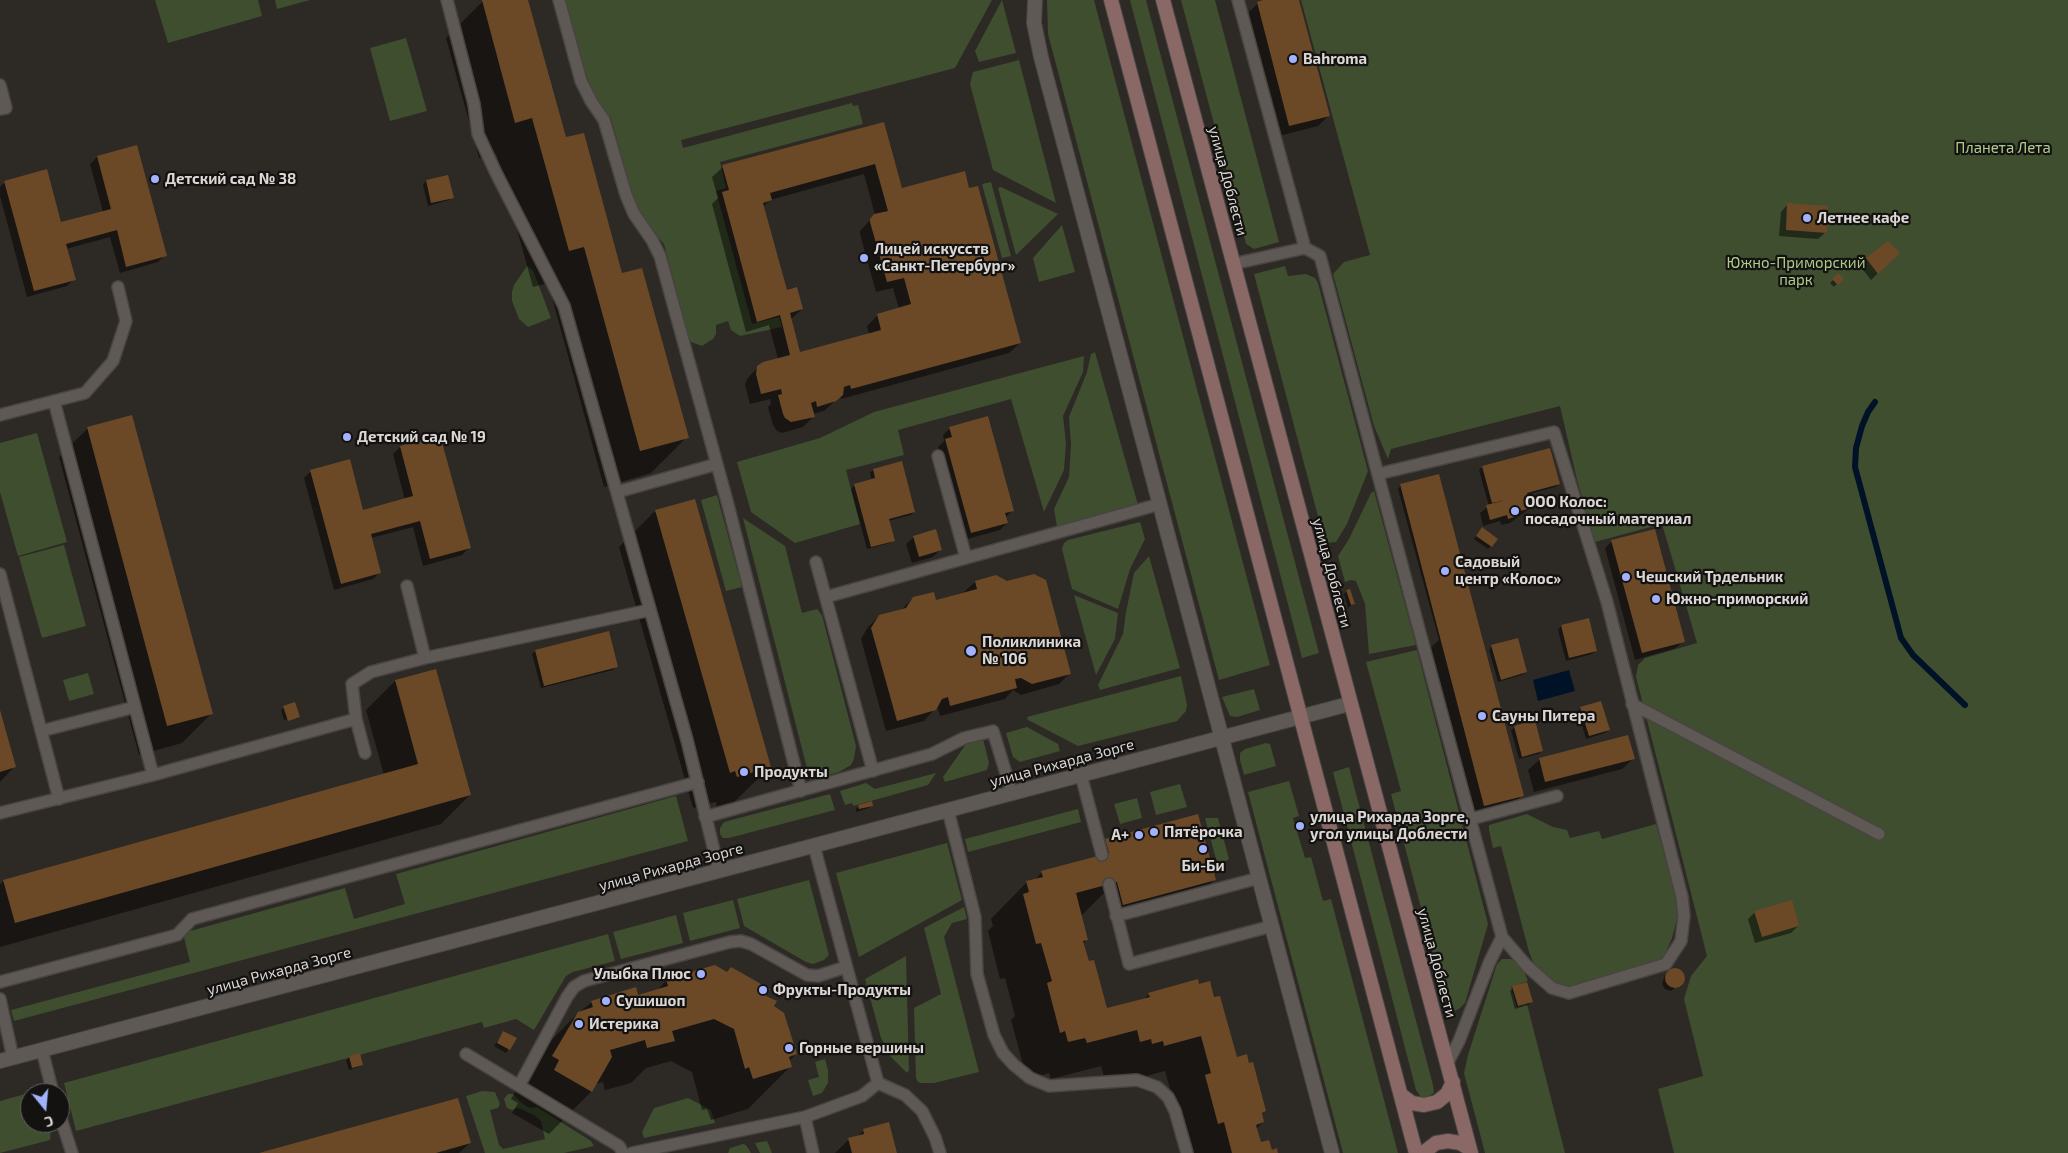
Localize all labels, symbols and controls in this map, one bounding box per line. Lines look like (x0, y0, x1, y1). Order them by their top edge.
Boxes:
place label: Bahroma (1303, 50, 1367, 68)
marker: Bahroma (1287, 53, 1299, 65)
street label: улица Доблести (1205, 124, 1251, 238)
park label: Планета Лета (1955, 139, 2051, 157)
place label: Детский сад № 38 (165, 170, 296, 188)
marker: Детский сад № 38 (149, 173, 161, 185)
place label: Летнее кафе (1817, 209, 1909, 227)
marker: Летнее кафе (1801, 212, 1813, 224)
place label: Лицей искусств «Санкт-Петербург» (874, 240, 1015, 275)
marker: Лицей искусств «Санкт-Петербург» (858, 252, 870, 264)
park label: Южно-Приморский парк (1727, 254, 1865, 289)
place label: Детский сад № 19 (357, 428, 486, 446)
marker: Детский сад № 19 (341, 431, 353, 443)
place label: ООО Колос: посадочный материал (1525, 493, 1691, 528)
marker: ООО Колос: посадочный материал (1509, 505, 1521, 517)
street label: улица Доблести (1309, 516, 1355, 630)
place label: Садовый центр «Колос» (1455, 553, 1561, 588)
marker: Садовый центр «Колос» (1439, 565, 1451, 577)
place label: Чешский Трдельник (1636, 568, 1783, 586)
marker: Чешский Трдельник (1620, 571, 1632, 583)
place label: Южно-приморский (1666, 590, 1808, 608)
marker: Южно-приморский (1650, 593, 1662, 605)
place label: Поликлиника № 106 (982, 633, 1081, 668)
marker: Поликлиника № 106 (964, 644, 978, 658)
place label: Сауны Питера (1492, 707, 1595, 725)
marker: Сауны Питера (1476, 710, 1488, 722)
street label: улица Рихарда Зорге (988, 735, 1136, 791)
place label: Продукты (754, 763, 828, 781)
marker: Продукты (738, 766, 750, 778)
place label: улица Рихарда Зорге, угол улицы Доблести (1310, 808, 1469, 843)
marker: улица Рихарда Зорге, угол улицы Доблести (1294, 820, 1306, 832)
place label: Пятёрочка (1164, 823, 1243, 841)
place label: А+ (1111, 826, 1129, 844)
marker: Пятёрочка (1148, 826, 1160, 838)
marker: А+ (1133, 829, 1145, 841)
street label: улица Рихарда Зорге (597, 839, 745, 895)
marker: Би-Би (1197, 843, 1209, 855)
place label: Би-Би (1181, 857, 1225, 875)
street label: улица Доблести (1414, 906, 1460, 1020)
street label: улица Рихарда Зорге (205, 943, 353, 999)
place label: Улыбка Плюс (594, 965, 691, 983)
marker: Улыбка Плюс (695, 968, 707, 980)
place label: Фрукты-Продукты (773, 981, 911, 999)
marker: Фрукты-Продукты (757, 984, 769, 996)
place label: Сушишоп (616, 992, 685, 1010)
marker: Сушишоп (600, 995, 612, 1007)
place label: Истерика (589, 1015, 659, 1033)
marker: Истерика (573, 1018, 585, 1030)
place label: Горные вершины (799, 1039, 924, 1057)
marker: Горные вершины (783, 1042, 795, 1054)
north arrow (20, 1083, 70, 1133)
text: С (43, 1113, 56, 1131)

